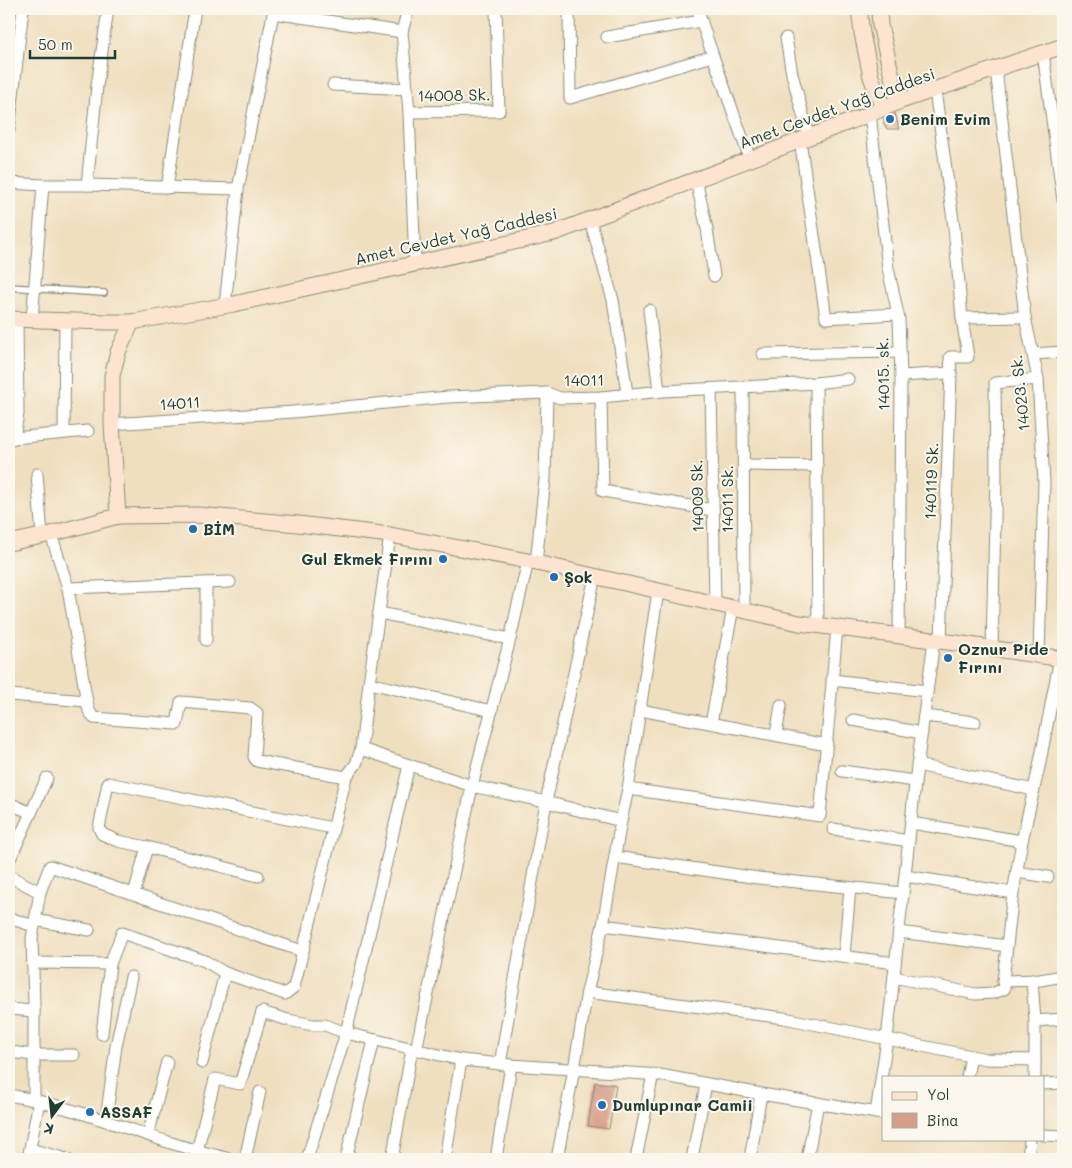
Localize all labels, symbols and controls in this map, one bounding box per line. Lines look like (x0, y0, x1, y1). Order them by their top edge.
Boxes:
scale bar (30, 28, 115, 60)
text: 50 m (38, 34, 73, 54)
street label: Amet Cevdet Yağ Caddesi (736, 62, 938, 153)
street label: 14008 Sk. (417, 83, 491, 106)
place label: Benim Evim (900, 108, 990, 129)
marker: Benim Evim (884, 113, 896, 125)
street label: Amet Cevdet Yağ Caddesi (353, 202, 559, 269)
street label: 14015. sk. (871, 337, 894, 411)
street label: 14023. Sk. (1005, 354, 1034, 432)
street label: 14011 (563, 369, 605, 390)
street label: 14011 (159, 391, 201, 414)
street label: 140119 Sk. (919, 442, 942, 520)
street label: 14009 Sk. (685, 459, 708, 533)
street label: 14011 Sk. (716, 465, 737, 533)
place label: BİM (203, 518, 235, 539)
marker: BİM (187, 523, 199, 535)
place label: Gul Ekmek Fırını (301, 548, 433, 569)
marker: Gul Ekmek Fırını (437, 553, 449, 565)
place label: Şok (564, 566, 592, 587)
marker: Şok (548, 571, 560, 583)
place label: Oznur Pide Fırını (958, 638, 1048, 677)
marker: Oznur Pide Fırını (942, 652, 954, 664)
legend (882, 1076, 1044, 1140)
text: Yol (927, 1084, 950, 1104)
north arrow (28, 1090, 78, 1140)
place label: Dumlupınar Camii (612, 1094, 753, 1115)
marker: Dumlupınar Camii (596, 1099, 608, 1111)
place label: ASSAF (100, 1101, 153, 1122)
marker: ASSAF (84, 1106, 96, 1118)
text: Bina (927, 1110, 959, 1130)
text: K (42, 1119, 55, 1139)

